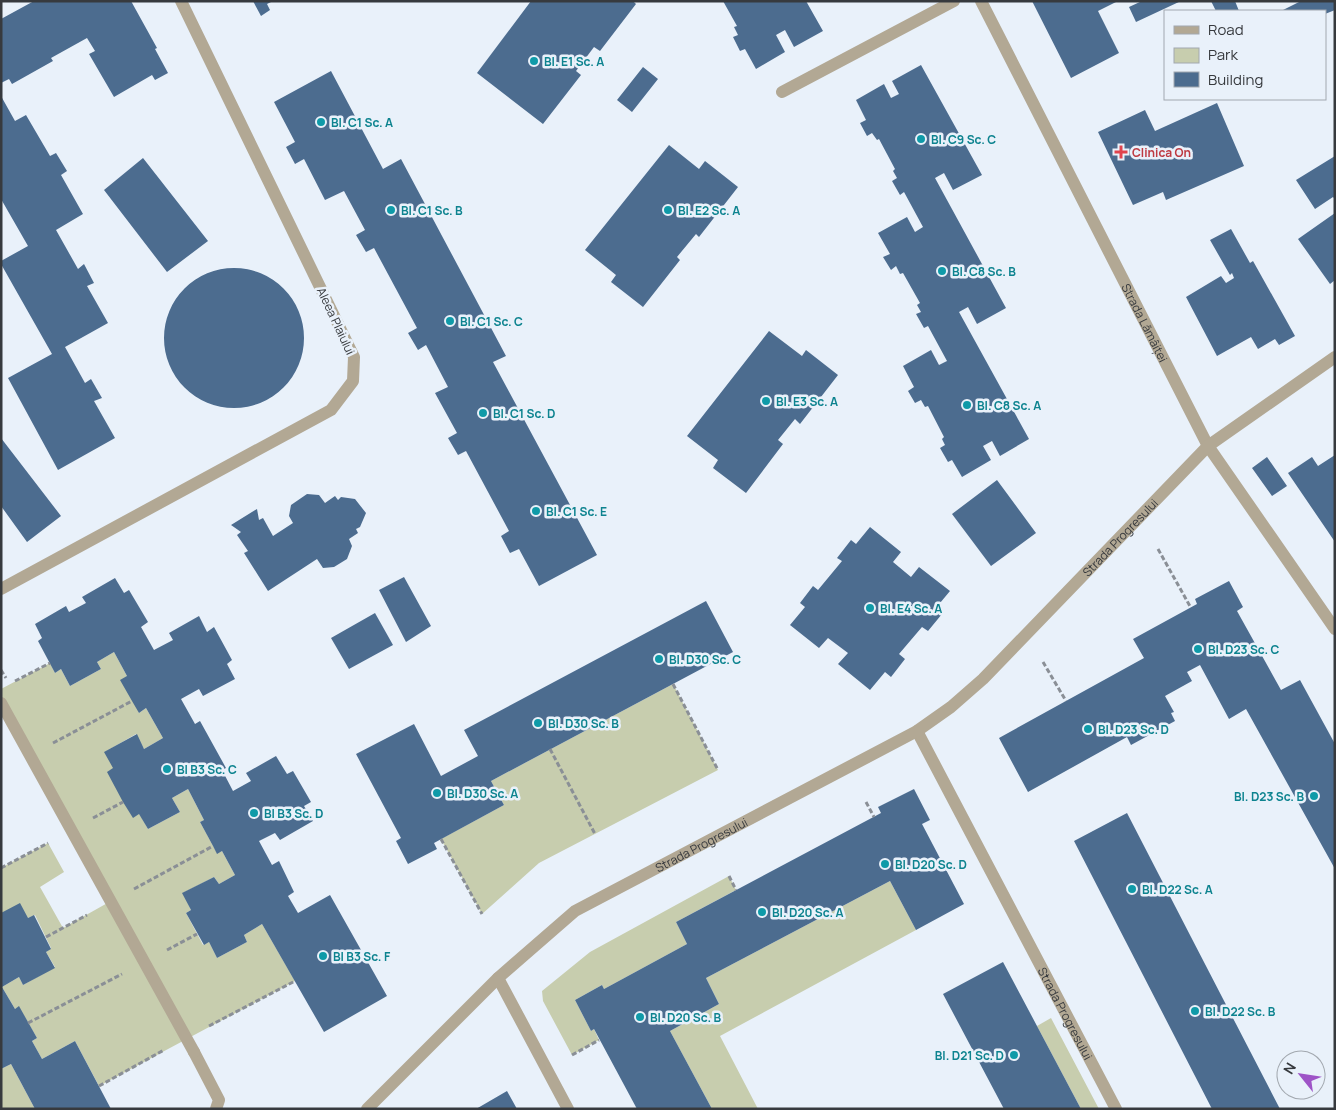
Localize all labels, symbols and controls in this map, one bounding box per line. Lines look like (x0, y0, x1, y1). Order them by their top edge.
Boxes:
legend (1164, 10, 1326, 100)
text: Road (1208, 19, 1244, 40)
text: Park (1208, 44, 1238, 65)
place label: Bl. E1 Sc. A (544, 53, 604, 70)
marker: Bl. E1 Sc. A (528, 55, 540, 67)
text: Building (1208, 69, 1263, 90)
place label: Bl. C1 Sc. A (331, 114, 393, 131)
marker: Bl. C1 Sc. A (315, 116, 327, 128)
place label: Bl. C9 Sc. C (931, 131, 996, 148)
marker: Bl. C9 Sc. C (915, 133, 927, 145)
place label: Clinica On (1132, 144, 1191, 161)
marker: Clinica On (1114, 145, 1128, 159)
place label: Bl. C1 Sc. B (401, 202, 463, 219)
place label: Bl. E2 Sc. A (678, 202, 740, 219)
marker: Bl. C1 Sc. B (385, 204, 397, 216)
marker: Bl. E2 Sc. A (662, 204, 674, 216)
place label: Bl. C8 Sc. B (952, 263, 1016, 280)
marker: Bl. C8 Sc. B (936, 265, 948, 277)
street label: Strada Lămâiței (1118, 280, 1172, 365)
street label: Aleea Plaiului (313, 284, 359, 358)
place label: Bl. C1 Sc. C (460, 313, 523, 330)
marker: Bl. C1 Sc. C (444, 315, 456, 327)
place label: Bl. E3 Sc. A (776, 393, 838, 410)
marker: Bl. E3 Sc. A (760, 395, 772, 407)
place label: Bl. C8 Sc. A (977, 397, 1041, 414)
marker: Bl. C8 Sc. A (961, 399, 973, 411)
place label: Bl. C1 Sc. D (493, 405, 556, 422)
marker: Bl. C1 Sc. D (477, 407, 489, 419)
street label: Strada Progresului (1078, 495, 1162, 580)
place label: Bl. C1 Sc. E (546, 503, 607, 520)
marker: Bl. C1 Sc. E (530, 505, 542, 517)
place label: Bl. E4 Sc. A (880, 600, 942, 617)
marker: Bl. E4 Sc. A (864, 602, 876, 614)
place label: Bl. D23 Sc. C (1208, 641, 1280, 658)
marker: Bl. D23 Sc. C (1192, 643, 1204, 655)
place label: Bl. D30 Sc. C (669, 651, 741, 668)
marker: Bl. D30 Sc. C (653, 653, 665, 665)
place label: Bl. D30 Sc. B (548, 715, 619, 732)
marker: Bl. D30 Sc. B (532, 717, 544, 729)
place label: Bl. D23 Sc. D (1098, 721, 1169, 738)
marker: Bl. D23 Sc. D (1082, 723, 1094, 735)
place label: Bl B3 Sc. C (177, 761, 237, 778)
marker: Bl B3 Sc. C (161, 763, 173, 775)
place label: Bl. D30 Sc. A (447, 785, 518, 802)
marker: Bl. D30 Sc. A (431, 787, 443, 799)
place label: Bl. D23 Sc. B (1234, 788, 1304, 805)
marker: Bl. D23 Sc. B (1308, 790, 1320, 802)
place label: Bl B3 Sc. D (264, 805, 323, 822)
marker: Bl B3 Sc. D (248, 807, 260, 819)
street label: Strada Progresului (652, 813, 750, 876)
place label: Bl. D20 Sc. D (895, 856, 967, 873)
marker: Bl. D20 Sc. D (879, 858, 891, 870)
place label: Bl. D22 Sc. A (1142, 881, 1213, 898)
marker: Bl. D22 Sc. A (1126, 883, 1138, 895)
place label: Bl. D20 Sc. A (772, 904, 843, 921)
marker: Bl. D20 Sc. A (756, 906, 768, 918)
place label: Bl B3 Sc. F (333, 948, 391, 965)
marker: Bl B3 Sc. F (317, 950, 329, 962)
street label: Strada Progresului (1034, 964, 1097, 1063)
place label: Bl. D22 Sc. B (1205, 1003, 1276, 1020)
marker: Bl. D22 Sc. B (1189, 1005, 1201, 1017)
place label: Bl. D20 Sc. B (650, 1009, 721, 1026)
marker: Bl. D20 Sc. B (634, 1011, 646, 1023)
place label: Bl. D21 Sc. D (935, 1047, 1004, 1064)
marker: Bl. D21 Sc. D (1008, 1049, 1020, 1061)
north arrow (1276, 1050, 1326, 1100)
text: N (1279, 1059, 1300, 1077)

